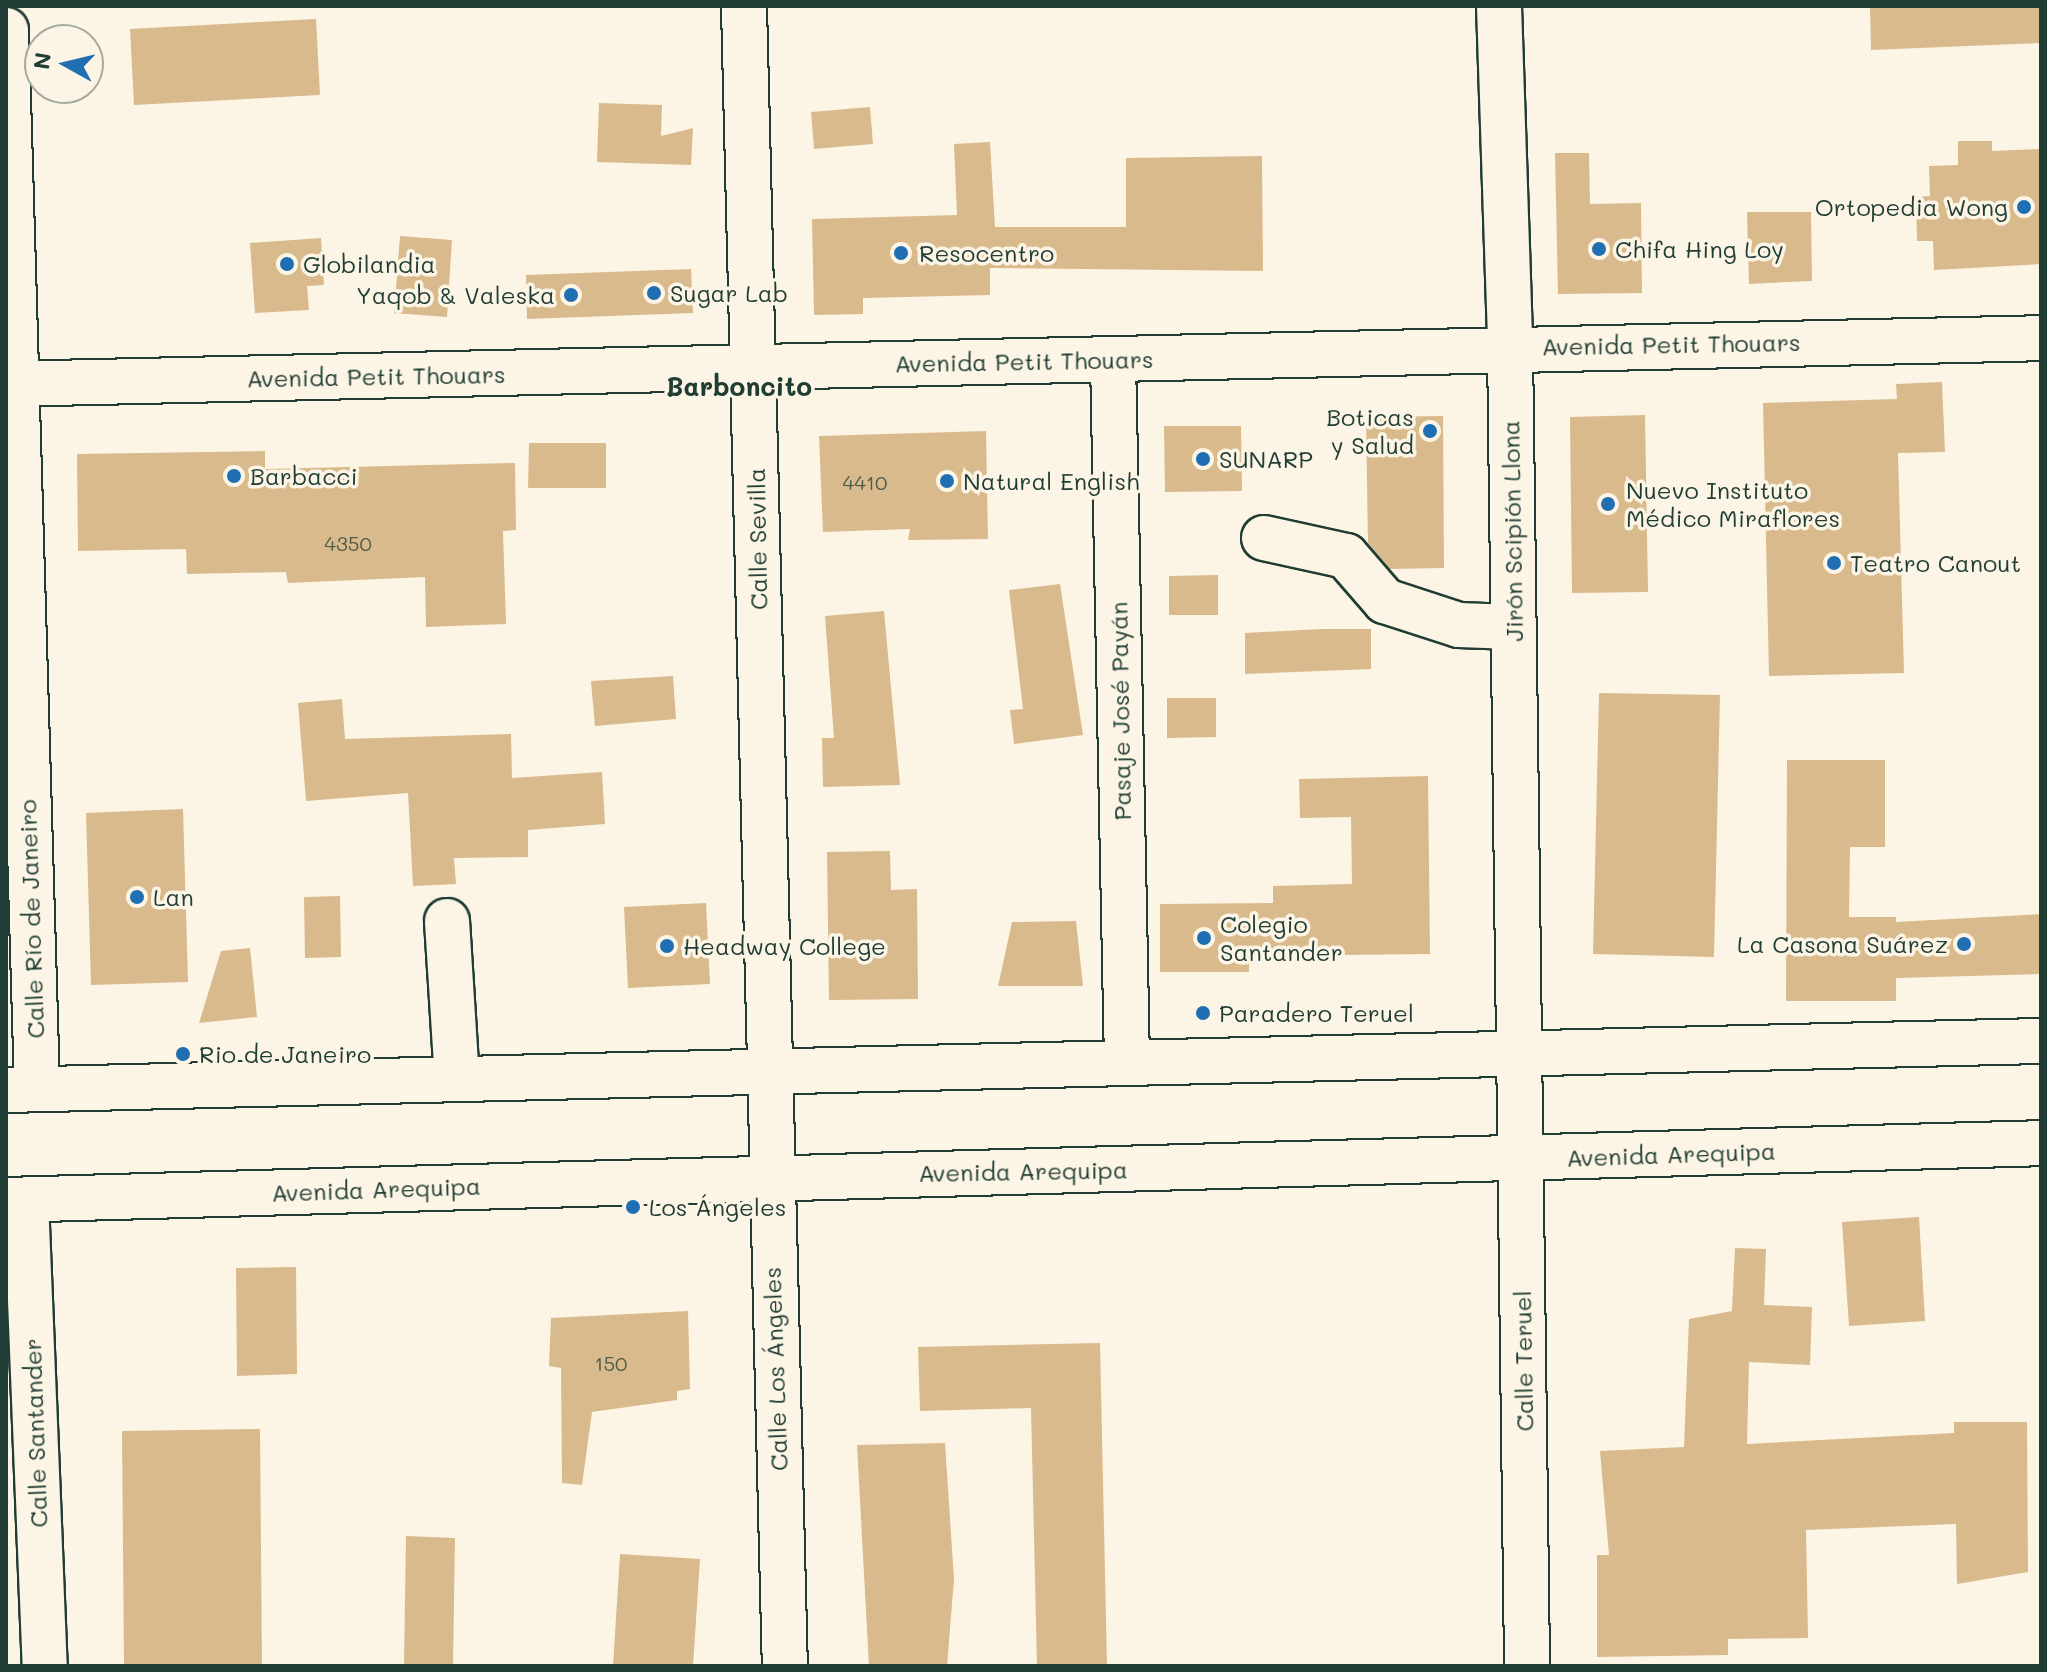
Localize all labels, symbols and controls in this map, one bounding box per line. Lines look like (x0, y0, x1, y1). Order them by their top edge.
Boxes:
north arrow (24, 24, 104, 104)
text: N (26, 51, 57, 71)
place label: Ortopedia Wong (1815, 193, 2008, 221)
marker: Ortopedia Wong (2015, 198, 2033, 216)
place label: Chifa Hing Loy (1615, 235, 1784, 263)
place label: Resocentro (919, 239, 1054, 267)
marker: Chifa Hing Loy (1590, 240, 1608, 258)
marker: Resocentro (890, 242, 912, 264)
place label: Globilandia (303, 250, 435, 278)
marker: Globilandia (278, 255, 296, 273)
place label: Sugar Lab (670, 279, 788, 307)
place label: Yaqob & Valeska (356, 281, 555, 309)
marker: Sugar Lab (645, 284, 663, 302)
marker: Yaqob & Valeska (562, 286, 580, 304)
street label: Avenida Petit Thouars (1541, 327, 1801, 361)
street label: Avenida Petit Thouars (894, 344, 1154, 378)
street label: Avenida Petit Thouars (246, 359, 506, 393)
district label: Barboncito (666, 371, 812, 403)
place label: Boticas y Salud (1326, 403, 1414, 459)
street label: Jirón Scipión Llona (1496, 420, 1528, 642)
marker: Boticas y Salud (1421, 422, 1439, 440)
place label: SUNARP (1219, 445, 1313, 473)
marker: SUNARP (1194, 450, 1212, 468)
place label: Barbacci (250, 462, 358, 490)
marker: Barbacci (225, 467, 243, 485)
place label: Natural English (963, 467, 1140, 495)
street label: Calle Sevilla (741, 468, 773, 610)
house number: 4410 (843, 470, 887, 494)
marker: Natural English (938, 472, 956, 490)
place label: Nuevo Instituto Médico Miraflores (1626, 476, 1840, 532)
marker: Nuevo Instituto Médico Miraflores (1597, 493, 1619, 515)
house number: 4350 (324, 531, 372, 555)
place label: Teatro Canout (1850, 549, 2021, 577)
marker: Teatro Canout (1825, 554, 1843, 572)
street label: Pasaje José Payán (1104, 601, 1136, 821)
street label: Calle Río de Janeiro (12, 799, 50, 1039)
place label: Lan (153, 883, 194, 911)
marker: Lan (128, 888, 146, 906)
place label: Colegio Santander (1220, 910, 1343, 966)
marker: Colegio Santander (1195, 929, 1213, 947)
place label: La Casona Suárez (1737, 930, 1948, 958)
place label: Headway College (683, 932, 886, 960)
marker: La Casona Suárez (1955, 935, 1973, 953)
marker: Headway College (658, 937, 676, 955)
place label: Paradero Teruel (1219, 999, 1414, 1027)
marker: Paradero Teruel (1194, 1004, 1212, 1022)
place label: Rio de Janeiro (199, 1040, 371, 1068)
marker: Rio de Janeiro (174, 1045, 192, 1063)
street label: Avenida Arequipa (1566, 1136, 1776, 1172)
street label: Avenida Arequipa (918, 1155, 1128, 1187)
street label: Avenida Arequipa (271, 1171, 481, 1207)
place label: Los Ángeles (649, 1193, 786, 1221)
marker: Los Ángeles (624, 1198, 642, 1216)
street label: Calle Los Ángeles (757, 1267, 793, 1471)
street label: Calle Teruel (1507, 1290, 1539, 1432)
street label: Calle Santander (17, 1338, 53, 1528)
house number: 150 (595, 1351, 627, 1375)

